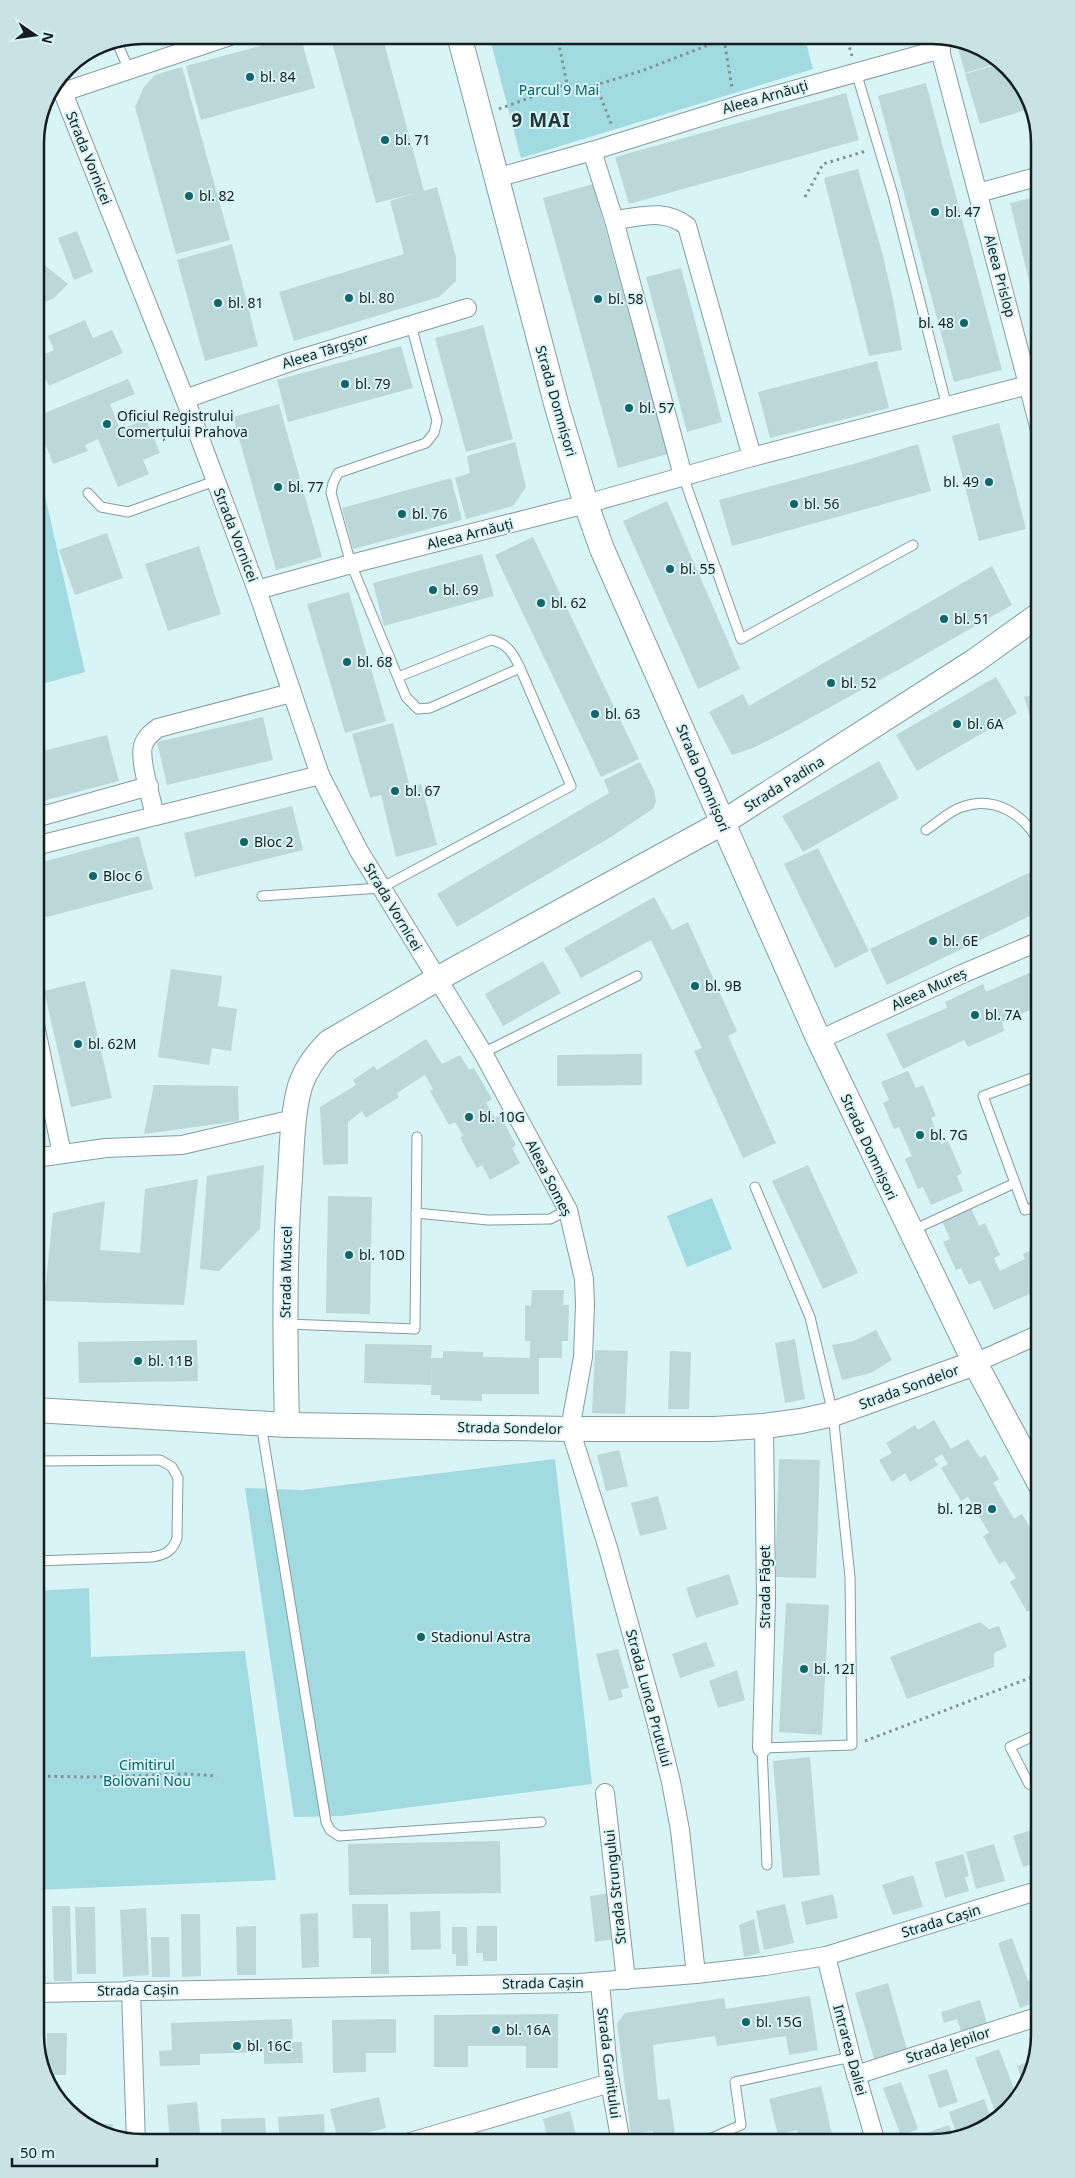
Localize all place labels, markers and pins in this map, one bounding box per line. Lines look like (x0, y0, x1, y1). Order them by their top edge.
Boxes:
place label: bl. 84 (260, 67, 296, 86)
marker: bl. 84 (244, 71, 256, 83)
place label: bl. 71 (395, 130, 431, 149)
marker: bl. 71 (379, 134, 391, 146)
place label: bl. 82 (199, 186, 235, 205)
marker: bl. 82 (183, 190, 195, 202)
place label: bl. 47 (945, 202, 981, 221)
marker: bl. 47 (929, 206, 941, 218)
place label: bl. 80 (359, 288, 395, 307)
place label: bl. 58 (608, 289, 644, 308)
marker: bl. 80 (343, 292, 355, 304)
place label: bl. 81 (228, 293, 264, 312)
marker: bl. 58 (592, 293, 604, 305)
marker: bl. 81 (212, 297, 224, 309)
place label: bl. 48 (918, 313, 954, 332)
marker: bl. 48 (958, 317, 970, 329)
place label: bl. 79 (355, 374, 391, 393)
marker: bl. 79 (339, 378, 351, 390)
place label: bl. 57 (639, 398, 675, 417)
marker: bl. 57 (623, 402, 635, 414)
place label: Oficiul Registrului Comerțului Prahova (117, 406, 248, 441)
marker: Oficiul Registrului Comerțului Prahova (101, 418, 113, 430)
place label: bl. 49 (943, 472, 979, 491)
marker: bl. 49 (983, 476, 995, 488)
place label: bl. 77 (288, 477, 324, 496)
marker: bl. 77 (272, 481, 284, 493)
place label: bl. 56 (804, 494, 840, 513)
marker: bl. 56 (788, 498, 800, 510)
place label: bl. 76 (412, 504, 448, 523)
marker: bl. 76 (396, 508, 408, 520)
place label: bl. 55 (680, 559, 716, 578)
marker: bl. 55 (664, 563, 676, 575)
place label: bl. 69 (443, 580, 479, 599)
marker: bl. 69 (427, 584, 439, 596)
place label: bl. 62 (551, 593, 587, 612)
marker: bl. 62 (535, 597, 547, 609)
place label: bl. 51 (954, 609, 990, 628)
marker: bl. 51 (938, 613, 950, 625)
place label: bl. 68 (357, 652, 393, 671)
marker: bl. 68 (341, 656, 353, 668)
place label: bl. 52 (841, 673, 877, 692)
marker: bl. 52 (825, 677, 837, 689)
place label: bl. 63 (605, 704, 641, 723)
marker: bl. 63 (589, 708, 601, 720)
place label: bl. 6A (967, 714, 1004, 733)
marker: bl. 6A (951, 718, 963, 730)
place label: bl. 67 (405, 781, 441, 800)
marker: bl. 67 (389, 785, 401, 797)
place label: Bloc 2 (254, 832, 294, 851)
marker: Bloc 2 (238, 836, 250, 848)
place label: Bloc 6 (103, 866, 143, 885)
marker: Bloc 6 (87, 870, 99, 882)
place label: bl. 6E (943, 931, 978, 950)
marker: bl. 6E (927, 935, 939, 947)
place label: bl. 9B (705, 976, 742, 995)
marker: bl. 9B (689, 980, 701, 992)
place label: bl. 7A (985, 1005, 1022, 1024)
marker: bl. 7A (969, 1009, 981, 1021)
place label: bl. 62M (88, 1034, 136, 1053)
marker: bl. 62M (72, 1038, 84, 1050)
place label: bl. 10G (479, 1107, 525, 1126)
marker: bl. 10G (463, 1111, 475, 1123)
place label: bl. 7G (930, 1125, 968, 1144)
marker: bl. 7G (914, 1129, 926, 1141)
place label: bl. 10D (359, 1245, 405, 1264)
marker: bl. 10D (343, 1249, 355, 1261)
place label: bl. 11B (148, 1351, 193, 1370)
marker: bl. 11B (132, 1355, 144, 1367)
place label: bl. 12B (937, 1499, 982, 1518)
marker: bl. 12B (986, 1503, 998, 1515)
place label: Stadionul Astra (431, 1627, 531, 1646)
marker: Stadionul Astra (415, 1631, 427, 1643)
place label: bl. 12I (814, 1659, 855, 1678)
marker: bl. 12I (798, 1663, 810, 1675)
place label: bl. 15G (756, 2012, 802, 2031)
marker: bl. 15G (740, 2016, 752, 2028)
place label: bl. 16A (506, 2020, 551, 2039)
marker: bl. 16A (490, 2024, 502, 2036)
place label: bl. 16C (247, 2036, 292, 2055)
marker: bl. 16C (231, 2040, 243, 2052)

